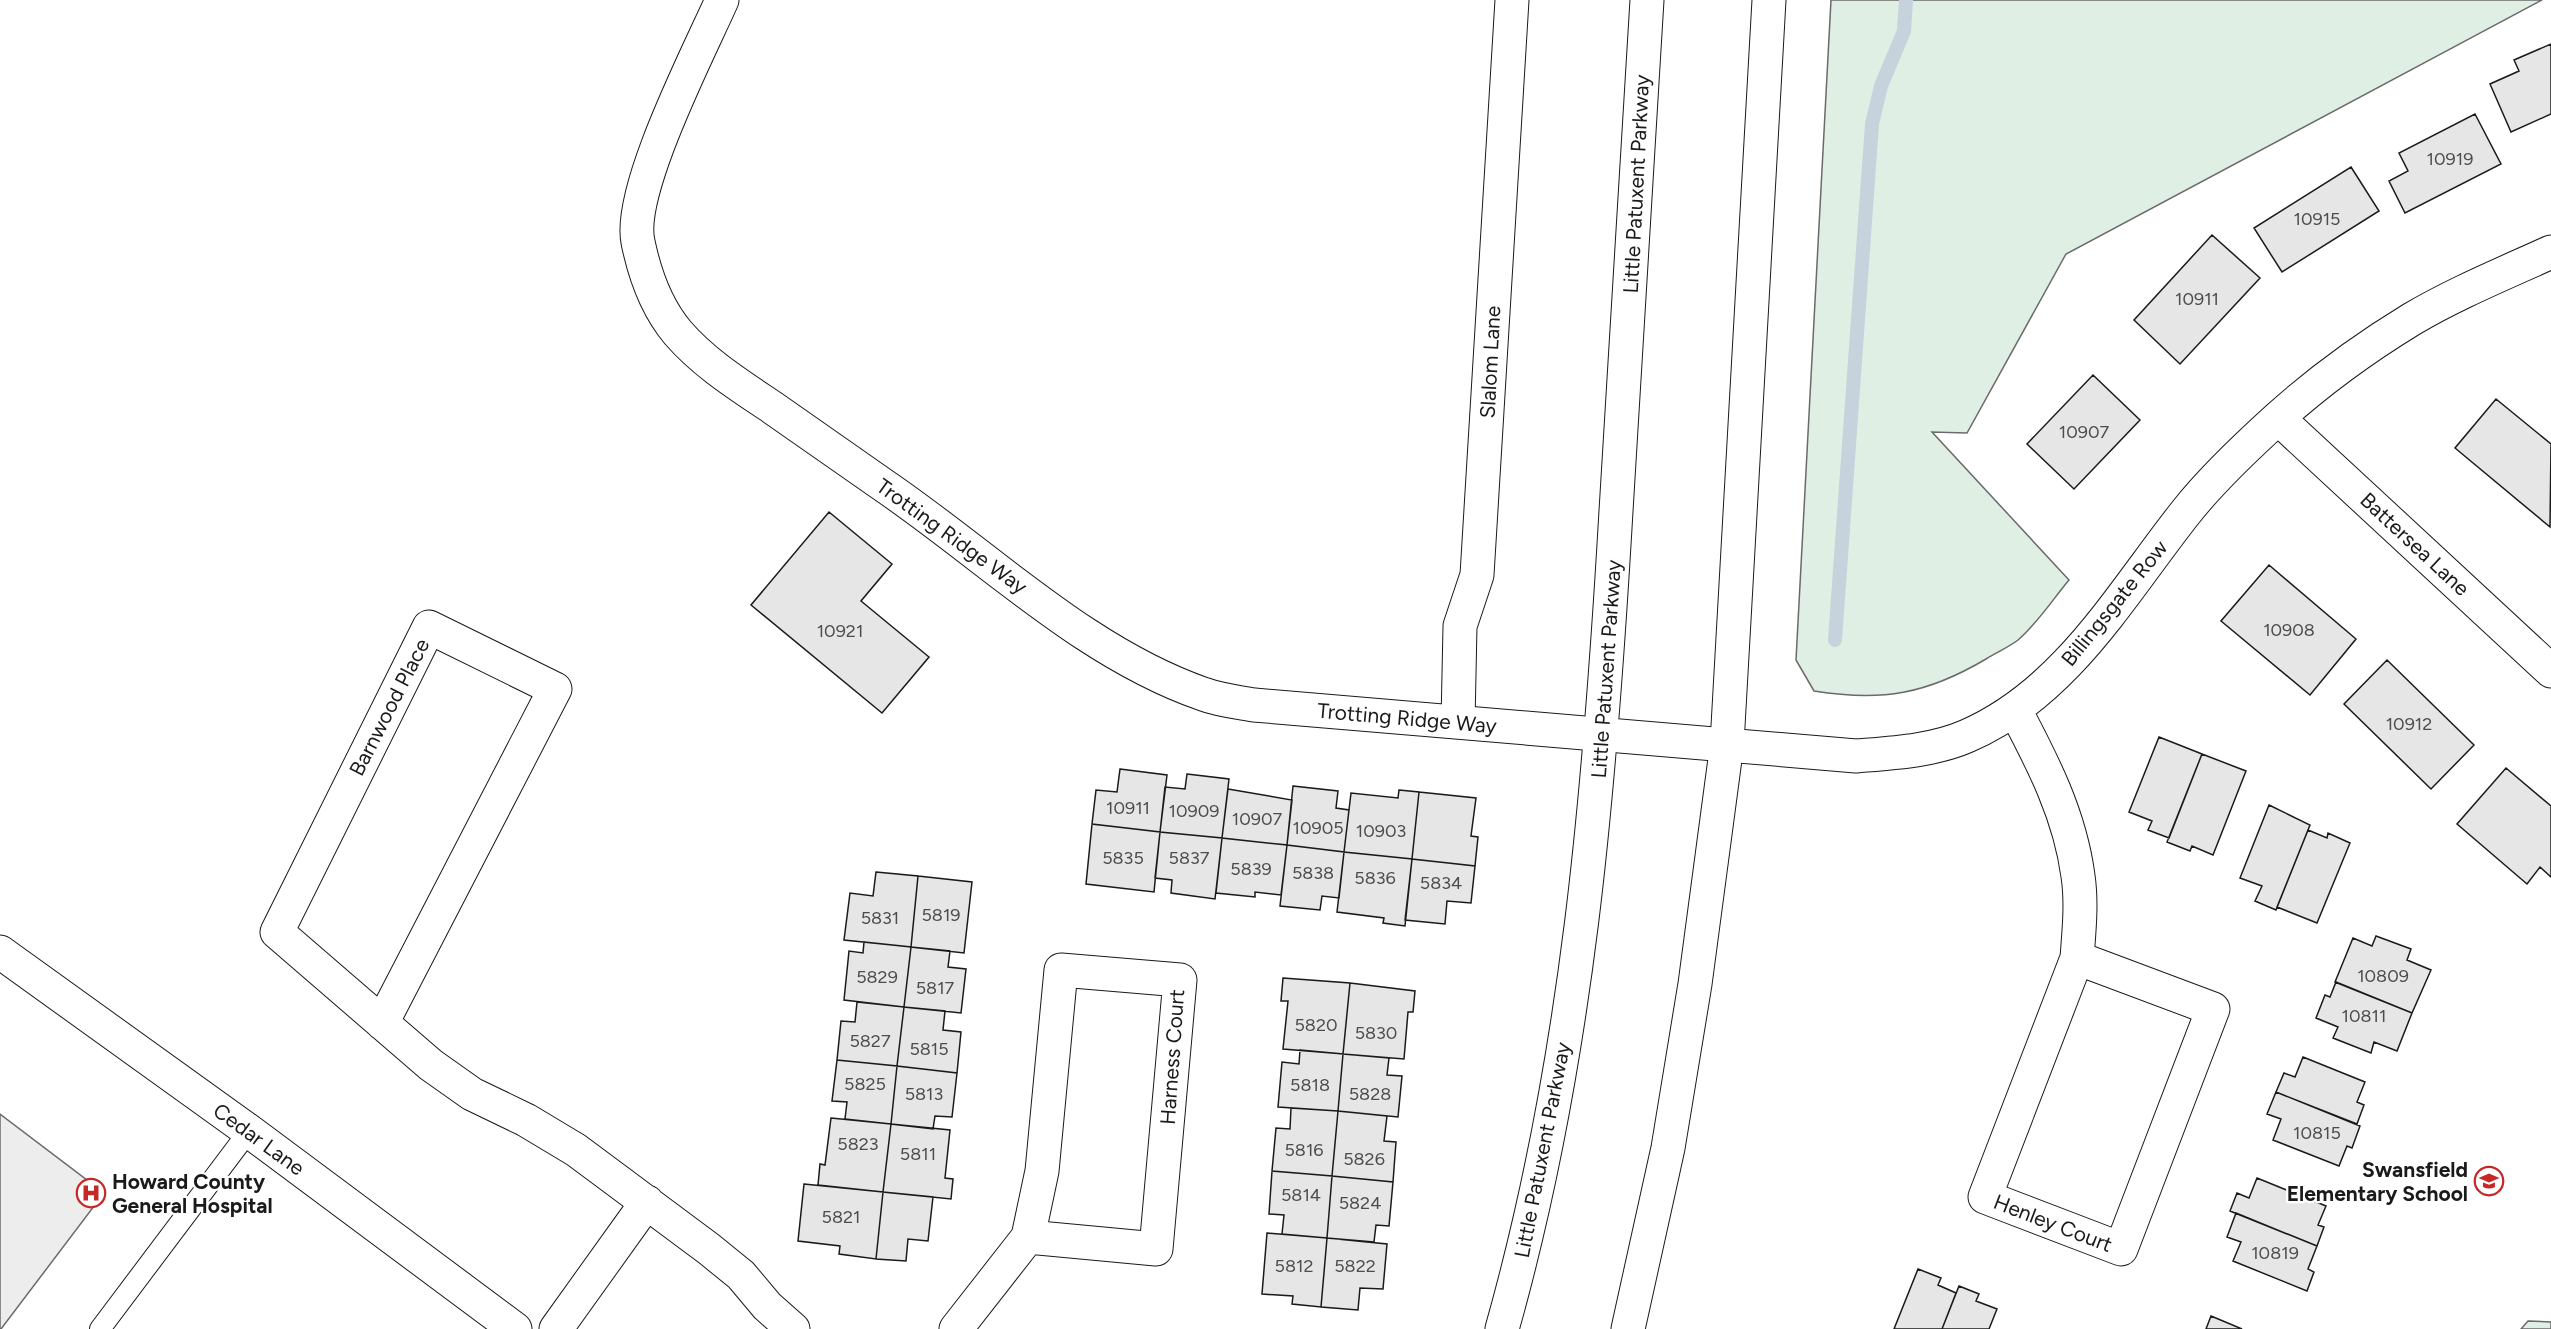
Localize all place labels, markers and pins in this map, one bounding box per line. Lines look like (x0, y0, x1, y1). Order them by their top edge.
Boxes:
place label: Swansfield Elementary School (2287, 1157, 2468, 1206)
school or university icon: Swansfield Elementary School (2473, 1165, 2505, 1197)
place label: Howard County General Hospital (112, 1169, 273, 1218)
hospital icon: Howard County General Hospital (75, 1177, 107, 1209)

